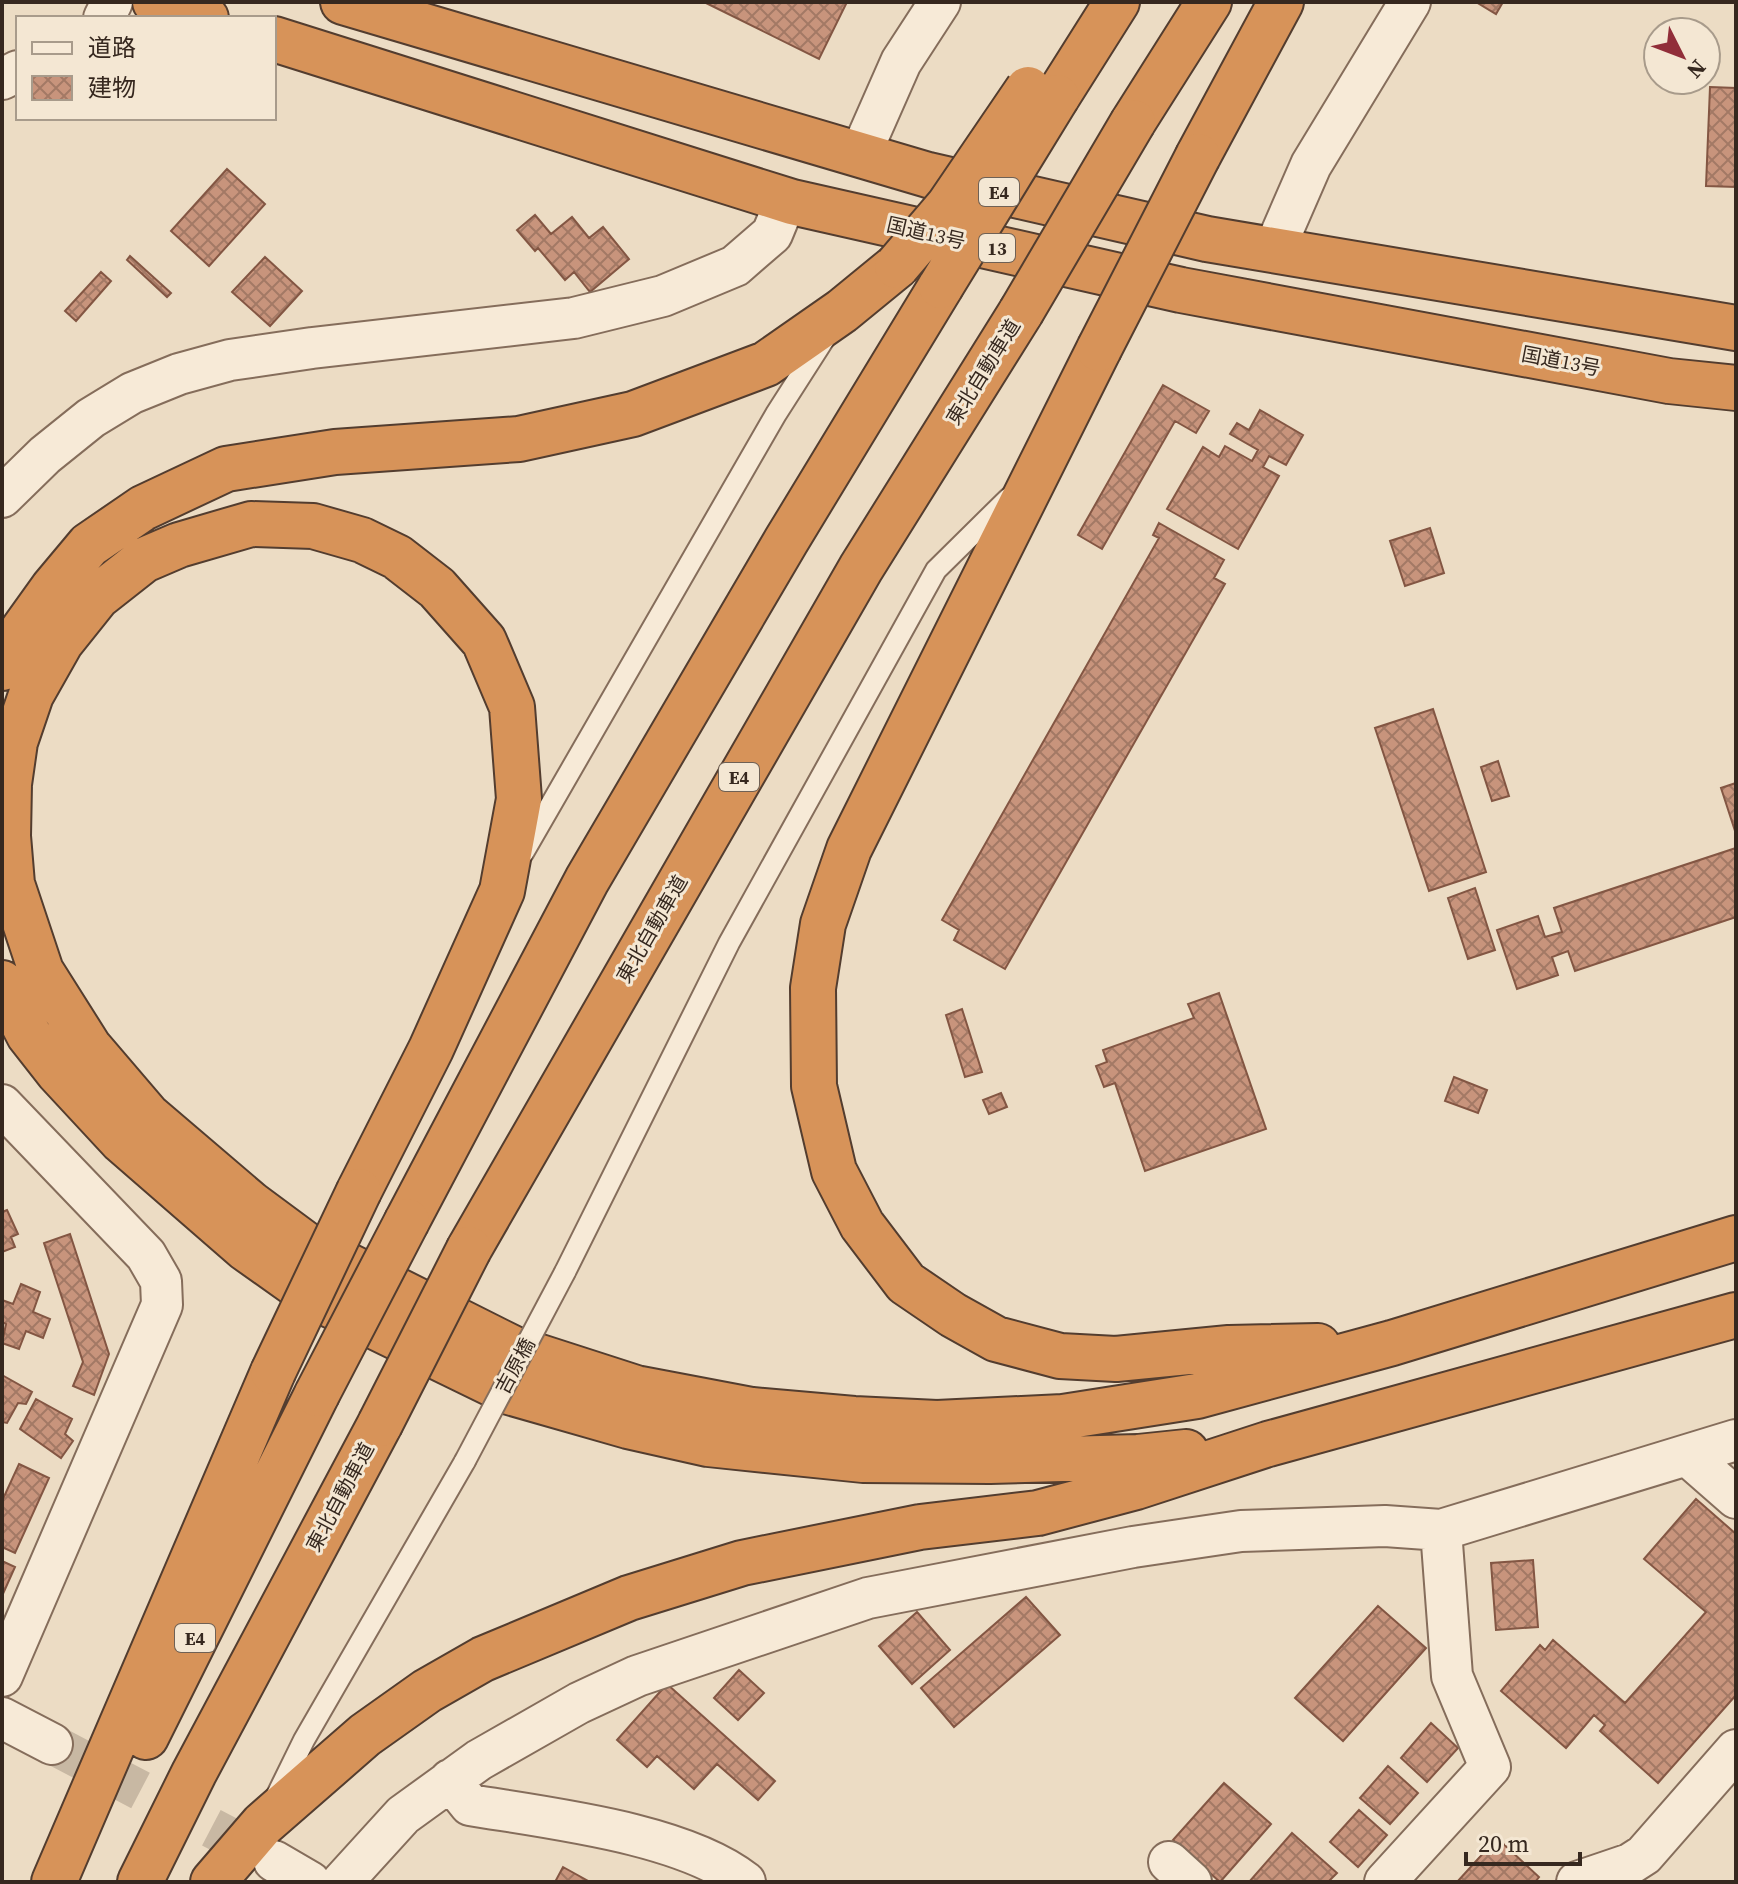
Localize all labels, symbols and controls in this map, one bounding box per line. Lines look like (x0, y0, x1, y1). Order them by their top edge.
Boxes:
legend (16, 16, 276, 120)
north arrow (1642, 16, 1722, 96)
text: 道路 (88, 31, 136, 64)
text: N (1680, 53, 1713, 85)
text: 建物 (88, 71, 136, 104)
road number: E4 (979, 178, 1019, 206)
street label: 国道13号 (884, 210, 968, 256)
road number: 13 (979, 234, 1015, 262)
street label: 東北自動車道 (939, 314, 1027, 430)
street label: 国道13号 (1519, 340, 1603, 382)
road number: E4 (719, 763, 759, 791)
street label: 東北自動車道 (610, 870, 694, 988)
street label: 吉原橋 (489, 1333, 541, 1399)
street label: 東北自動車道 (299, 1437, 381, 1557)
road number: E4 (175, 1624, 215, 1652)
scale bar (1466, 1816, 1580, 1866)
text: 20 m (1478, 1827, 1529, 1860)

